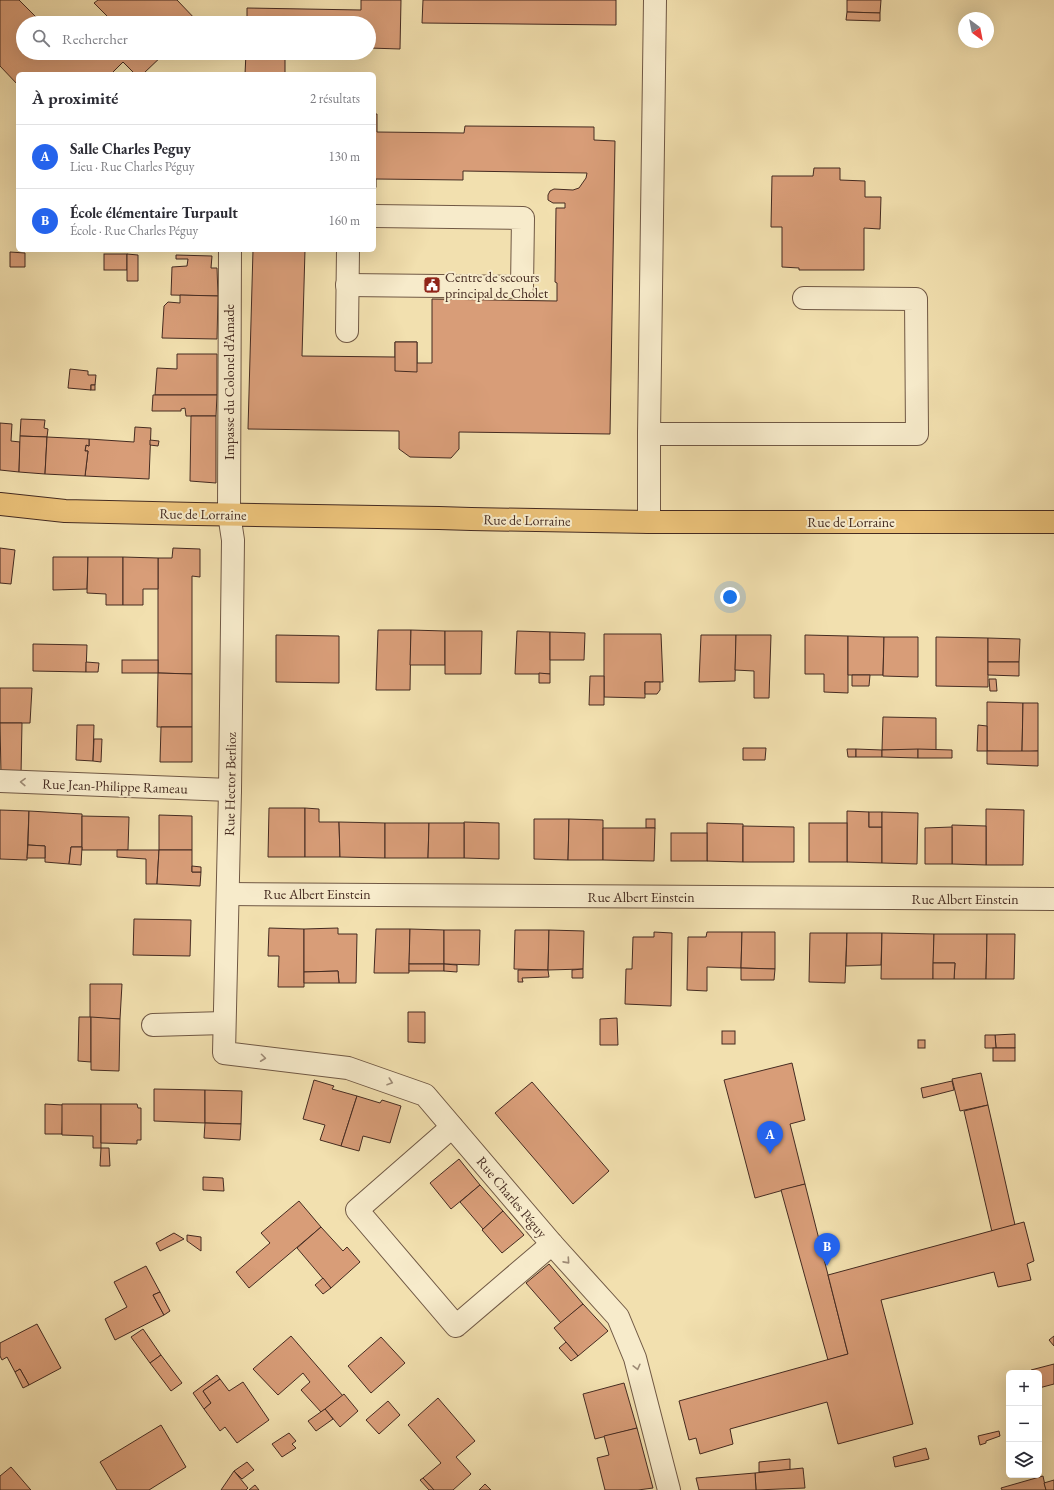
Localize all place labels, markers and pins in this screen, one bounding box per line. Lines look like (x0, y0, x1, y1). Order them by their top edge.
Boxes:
place label: Centre de secours principal de Cholet (445, 268, 549, 302)
public building icon: Centre de secours principal de Cholet (422, 275, 442, 295)
pin: A (757, 1121, 783, 1154)
pin: B (814, 1233, 840, 1266)

